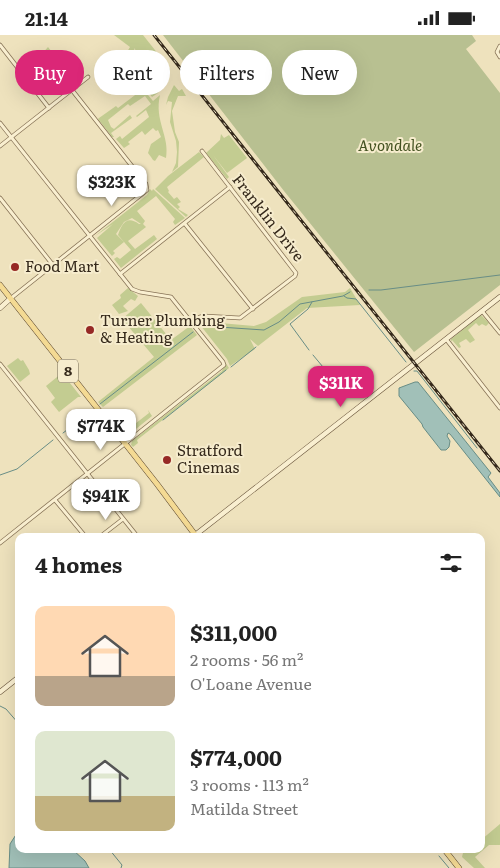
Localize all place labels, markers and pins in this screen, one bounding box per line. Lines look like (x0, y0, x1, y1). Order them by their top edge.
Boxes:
pin: $323K (77, 165, 147, 207)
place label: Food Mart (25, 254, 99, 277)
marker: Food Mart (9, 261, 21, 273)
place label: Turner Plumbing & Heating (100, 308, 225, 348)
marker: Turner Plumbing & Heating (84, 324, 96, 336)
pin: $311K (306, 365, 376, 408)
pin: $774K (66, 409, 136, 451)
place label: Stratford Cinemas (177, 438, 243, 478)
marker: Stratford Cinemas (161, 454, 173, 466)
pin: $941K (71, 479, 141, 521)

